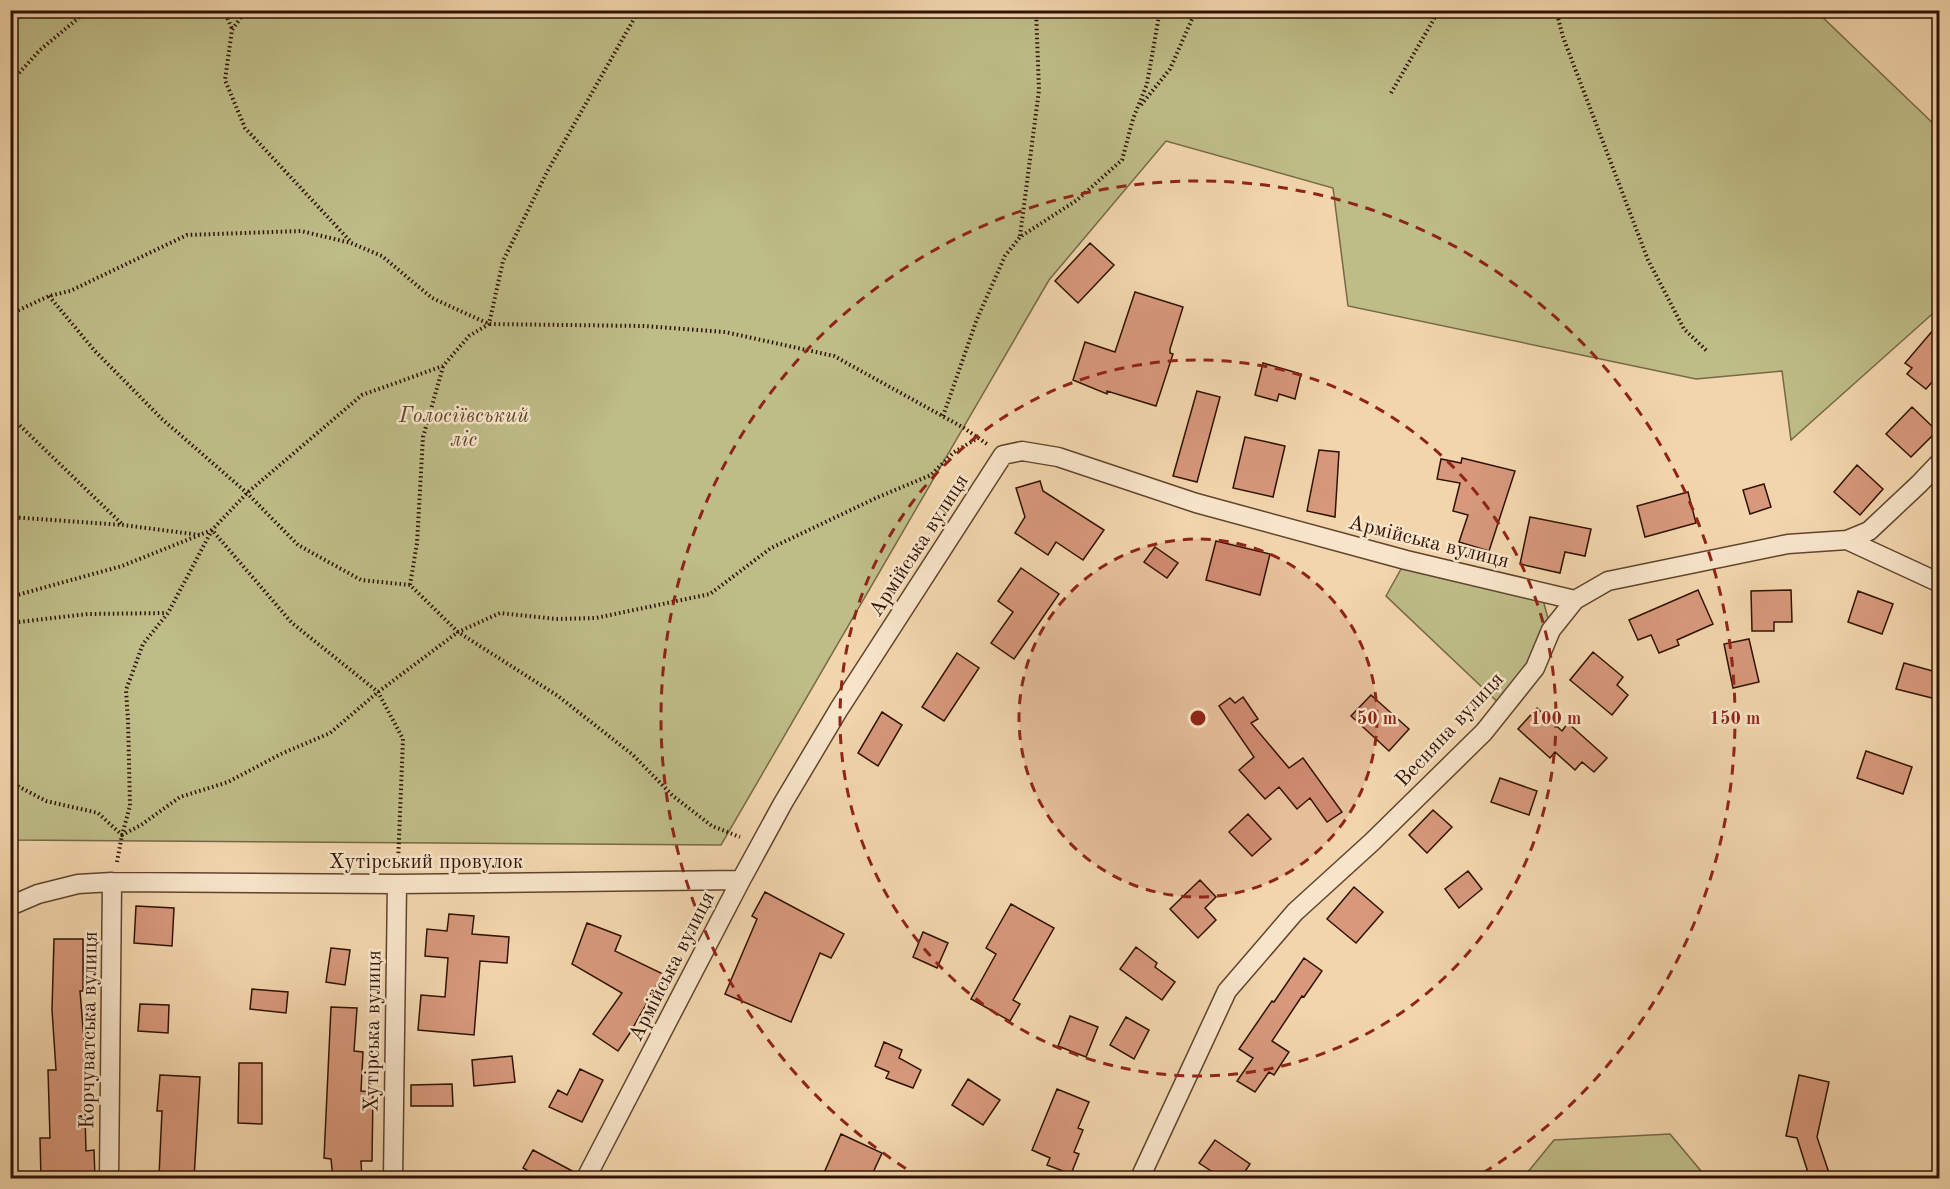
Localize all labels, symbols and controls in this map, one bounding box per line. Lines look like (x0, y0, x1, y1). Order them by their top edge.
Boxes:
park label: Голосіївський ліс (398, 406, 529, 451)
street label: Армійська вулиця (866, 471, 973, 621)
street label: Армійська вулиця (1346, 512, 1511, 573)
street label: Весняна вулиця (1392, 669, 1508, 791)
centre of rings (1188, 708, 1208, 728)
text: 50 m (1357, 710, 1397, 728)
text: 100 m (1531, 710, 1581, 728)
text: 150 m (1710, 710, 1760, 728)
street label: Хутірський провулок (329, 852, 524, 873)
street label: Армійська вулиця (626, 888, 719, 1045)
street label: Корчуватська вулиця (77, 931, 102, 1129)
street label: Хутірська вулиця (362, 950, 385, 1112)

